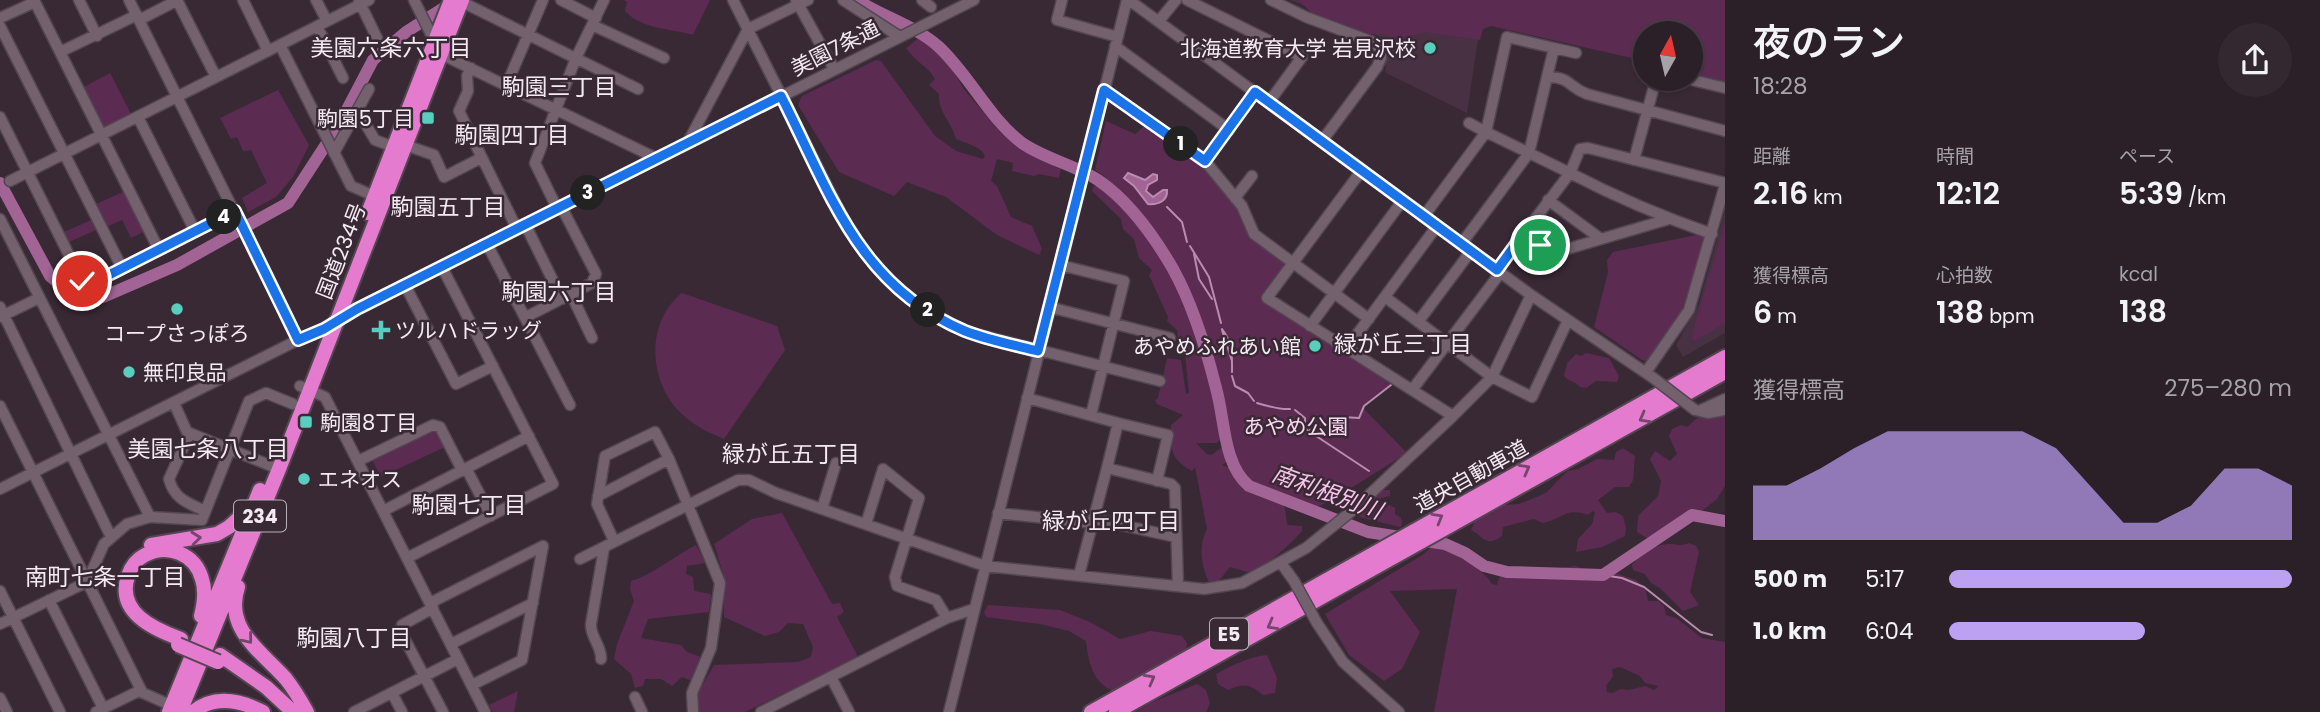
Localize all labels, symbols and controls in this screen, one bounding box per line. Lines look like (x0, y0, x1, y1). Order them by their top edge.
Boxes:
street label: 美園7条通 (786, 13, 884, 83)
text: 夜のラン (1753, 16, 1905, 69)
north arrow (1633, 21, 1703, 91)
map controls (1633, 21, 1703, 91)
button: share (2218, 23, 2292, 97)
district label: 美園六条六丁目 (311, 32, 472, 64)
place label: 北海道教育大学 岩見沢校 (1179, 34, 1416, 63)
marker: 北海道教育大学 岩見沢校 (1422, 40, 1438, 56)
text: 18:28 (1753, 70, 1808, 102)
district label: 駒園三丁目 (502, 71, 617, 103)
place label: 駒園5丁目 (317, 104, 414, 133)
marker: 駒園5丁目 (420, 110, 436, 126)
district label: 駒園四丁目 (455, 119, 570, 151)
pin: 1 (1164, 127, 1198, 162)
text: 1 (1177, 130, 1184, 157)
text: 距離 (1753, 143, 1791, 170)
text: 時間 (1936, 143, 1974, 170)
text: ペース (2119, 143, 2175, 170)
text: 2.16 (1753, 172, 1808, 215)
text: 12:12 (1936, 172, 2000, 215)
text: 5:39 (2119, 172, 2183, 215)
pin: 3 (570, 176, 606, 210)
text: 3 (582, 179, 593, 206)
text: km (1808, 184, 1843, 211)
text: /km (2183, 184, 2226, 211)
district label: 駒園五丁目 (391, 191, 506, 223)
street label: 国道234号 (309, 199, 373, 303)
pin: 4 (206, 200, 242, 234)
text: 4 (217, 203, 230, 230)
pin (1510, 215, 1570, 275)
icon: arrive (1521, 226, 1559, 264)
pin (52, 251, 112, 311)
text: kcal (2119, 261, 2158, 288)
icon: check (63, 262, 101, 300)
text: 獲得標高 (1753, 262, 1829, 289)
text: 心拍数 (1936, 262, 1993, 289)
district label: 駒園六丁目 (502, 276, 617, 308)
text: 138 (2119, 290, 2167, 333)
text: 6 (1753, 291, 1772, 334)
text: 138 (1936, 291, 1984, 334)
pin: 2 (911, 292, 946, 328)
text: 2 (922, 296, 933, 323)
marker: コープさっぽろ (169, 301, 185, 317)
text: m (1772, 303, 1797, 330)
text: bpm (1984, 303, 2034, 330)
place label: ツルハドラッグ (395, 316, 542, 345)
place label: コープさっぽろ (104, 319, 250, 348)
marker: ツルハドラッグ (373, 322, 389, 338)
district label: 緑が丘三丁目 (1334, 328, 1472, 360)
place label: あやめふれあい館 (1133, 332, 1301, 361)
marker: あやめふれあい館 (1307, 338, 1323, 354)
place label: 無印良品 (143, 358, 227, 387)
marker: 無印良品 (121, 364, 137, 380)
text: 275–280 m (2164, 372, 2292, 404)
text: 獲得標高 (1753, 374, 1845, 406)
place label: 駒園8丁目 (320, 408, 417, 437)
one-way arrow (1639, 410, 1651, 423)
park label: あやめ公園 (1244, 412, 1349, 441)
marker: 駒園8丁目 (298, 414, 314, 430)
district label: 美園七条八丁目 (128, 433, 289, 465)
street label: 道央自動車道 (1409, 433, 1533, 519)
district label: 緑が丘五丁目 (722, 438, 860, 470)
water label: 南利根別川 (1267, 457, 1389, 528)
place label: エネオス (318, 465, 402, 494)
one-way arrow (1517, 465, 1530, 478)
marker: エネオス (296, 471, 312, 487)
district label: 駒園七丁目 (412, 489, 527, 521)
road number: 234 (234, 500, 286, 531)
district label: 緑が丘四丁目 (1042, 505, 1180, 537)
one-way arrow (1431, 513, 1444, 526)
one-way arrow (190, 530, 202, 545)
district label: 南町七条一丁目 (25, 561, 186, 593)
text: 500 m (1753, 563, 1827, 595)
text: 5:17 (1865, 563, 1904, 595)
text: 1.0 km (1753, 615, 1827, 647)
text: 6:04 (1865, 615, 1913, 647)
one-way arrow (1267, 617, 1280, 630)
road number: E5 (1210, 618, 1248, 650)
district label: 駒園八丁目 (297, 622, 412, 654)
one-way arrow (240, 630, 252, 643)
one-way arrow (1143, 674, 1155, 687)

